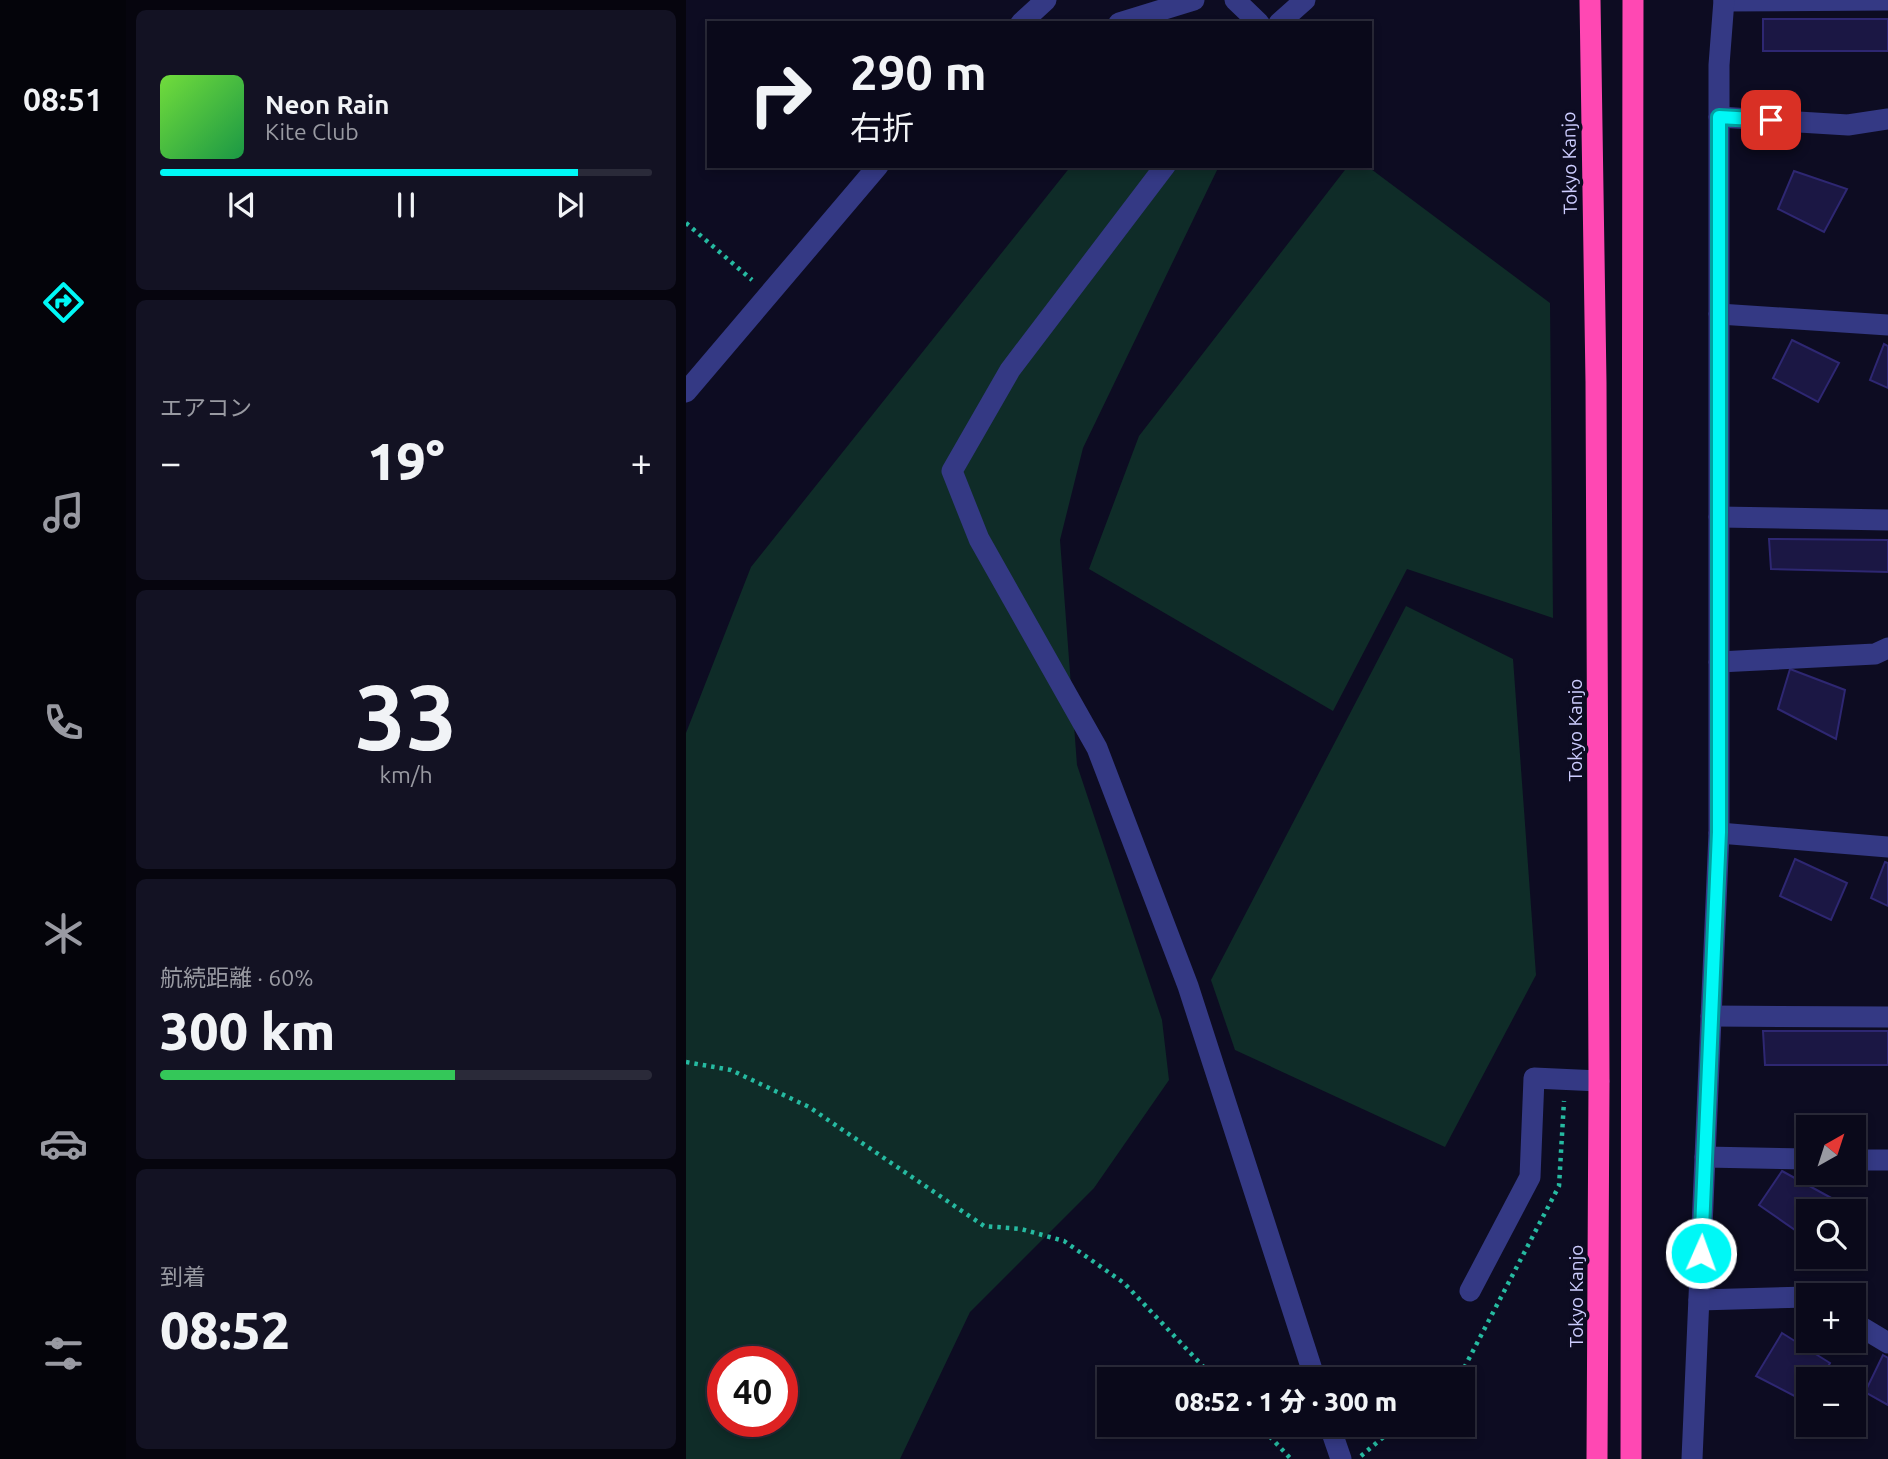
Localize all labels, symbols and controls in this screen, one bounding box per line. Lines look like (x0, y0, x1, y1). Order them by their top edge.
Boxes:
text: 290 m (850, 44, 987, 99)
icon: right (735, 49, 826, 140)
text: 08:51 (23, 81, 103, 117)
text: Neon Rain (265, 90, 390, 119)
pin (1741, 90, 1801, 150)
icon: arrive (1752, 101, 1790, 139)
text: 右折 (850, 109, 914, 145)
street label: Tokyo Kanjo (1557, 111, 1581, 215)
text: Kite Club (265, 119, 359, 144)
icon: previous (223, 186, 261, 224)
icon: pause (387, 186, 425, 224)
icon: next (551, 186, 589, 224)
icon: directions (39, 278, 88, 327)
text: エアコン (160, 395, 252, 420)
text: 19° (367, 432, 445, 490)
text: − (160, 441, 181, 483)
text: + (631, 441, 652, 483)
icon: music (39, 488, 88, 537)
text: 33 (355, 665, 457, 767)
street label: Tokyo Kanjo (1564, 679, 1586, 781)
icon: phone (39, 698, 88, 747)
text: km/h (379, 762, 433, 787)
icon: climate (39, 909, 88, 958)
text: 航続距離 · 60% (160, 965, 313, 990)
text: 300 km (160, 1002, 335, 1060)
north arrow (1796, 1115, 1866, 1185)
map controls (1796, 1115, 1866, 1437)
icon: car (39, 1119, 88, 1168)
button: search (1796, 1199, 1866, 1269)
position arrow (1664, 1216, 1738, 1290)
street label: Tokyo Kanjo (1565, 1245, 1587, 1347)
text: 到着 (160, 1264, 206, 1289)
button: + (1796, 1283, 1866, 1353)
text: 08:52 (160, 1301, 290, 1359)
icon: filters (39, 1329, 88, 1378)
speed limit sign: 40 (707, 1346, 798, 1437)
button: − (1796, 1367, 1866, 1437)
text: 08:52 · 1 分 · 300 m (1175, 1387, 1397, 1416)

